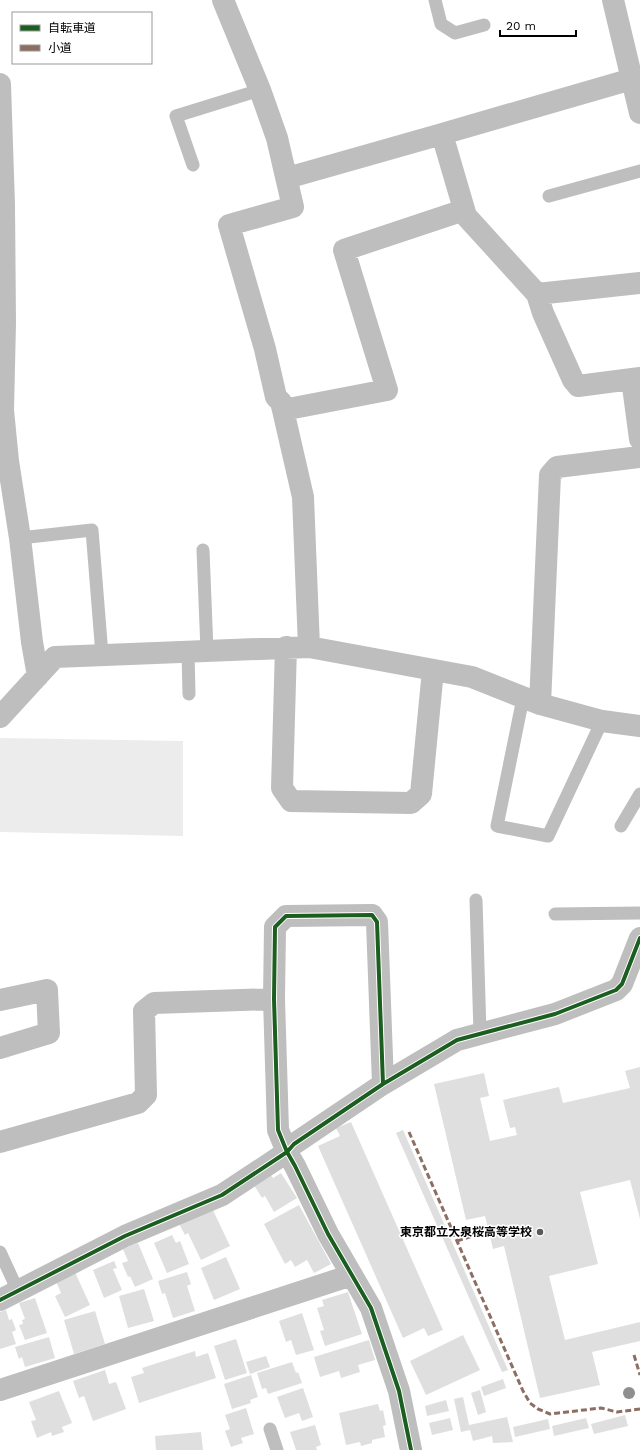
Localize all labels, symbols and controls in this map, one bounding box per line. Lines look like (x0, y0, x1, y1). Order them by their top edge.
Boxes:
legend (12, 12, 152, 64)
scale bar (500, 12, 576, 38)
text: 20 m (506, 19, 536, 33)
text: 自転車道 (48, 21, 96, 35)
text: 小道 (48, 41, 72, 55)
place label: 東京都立大泉桜高等学校 (400, 1225, 532, 1239)
marker: 東京都立大泉桜高等学校 (535, 1227, 545, 1237)

